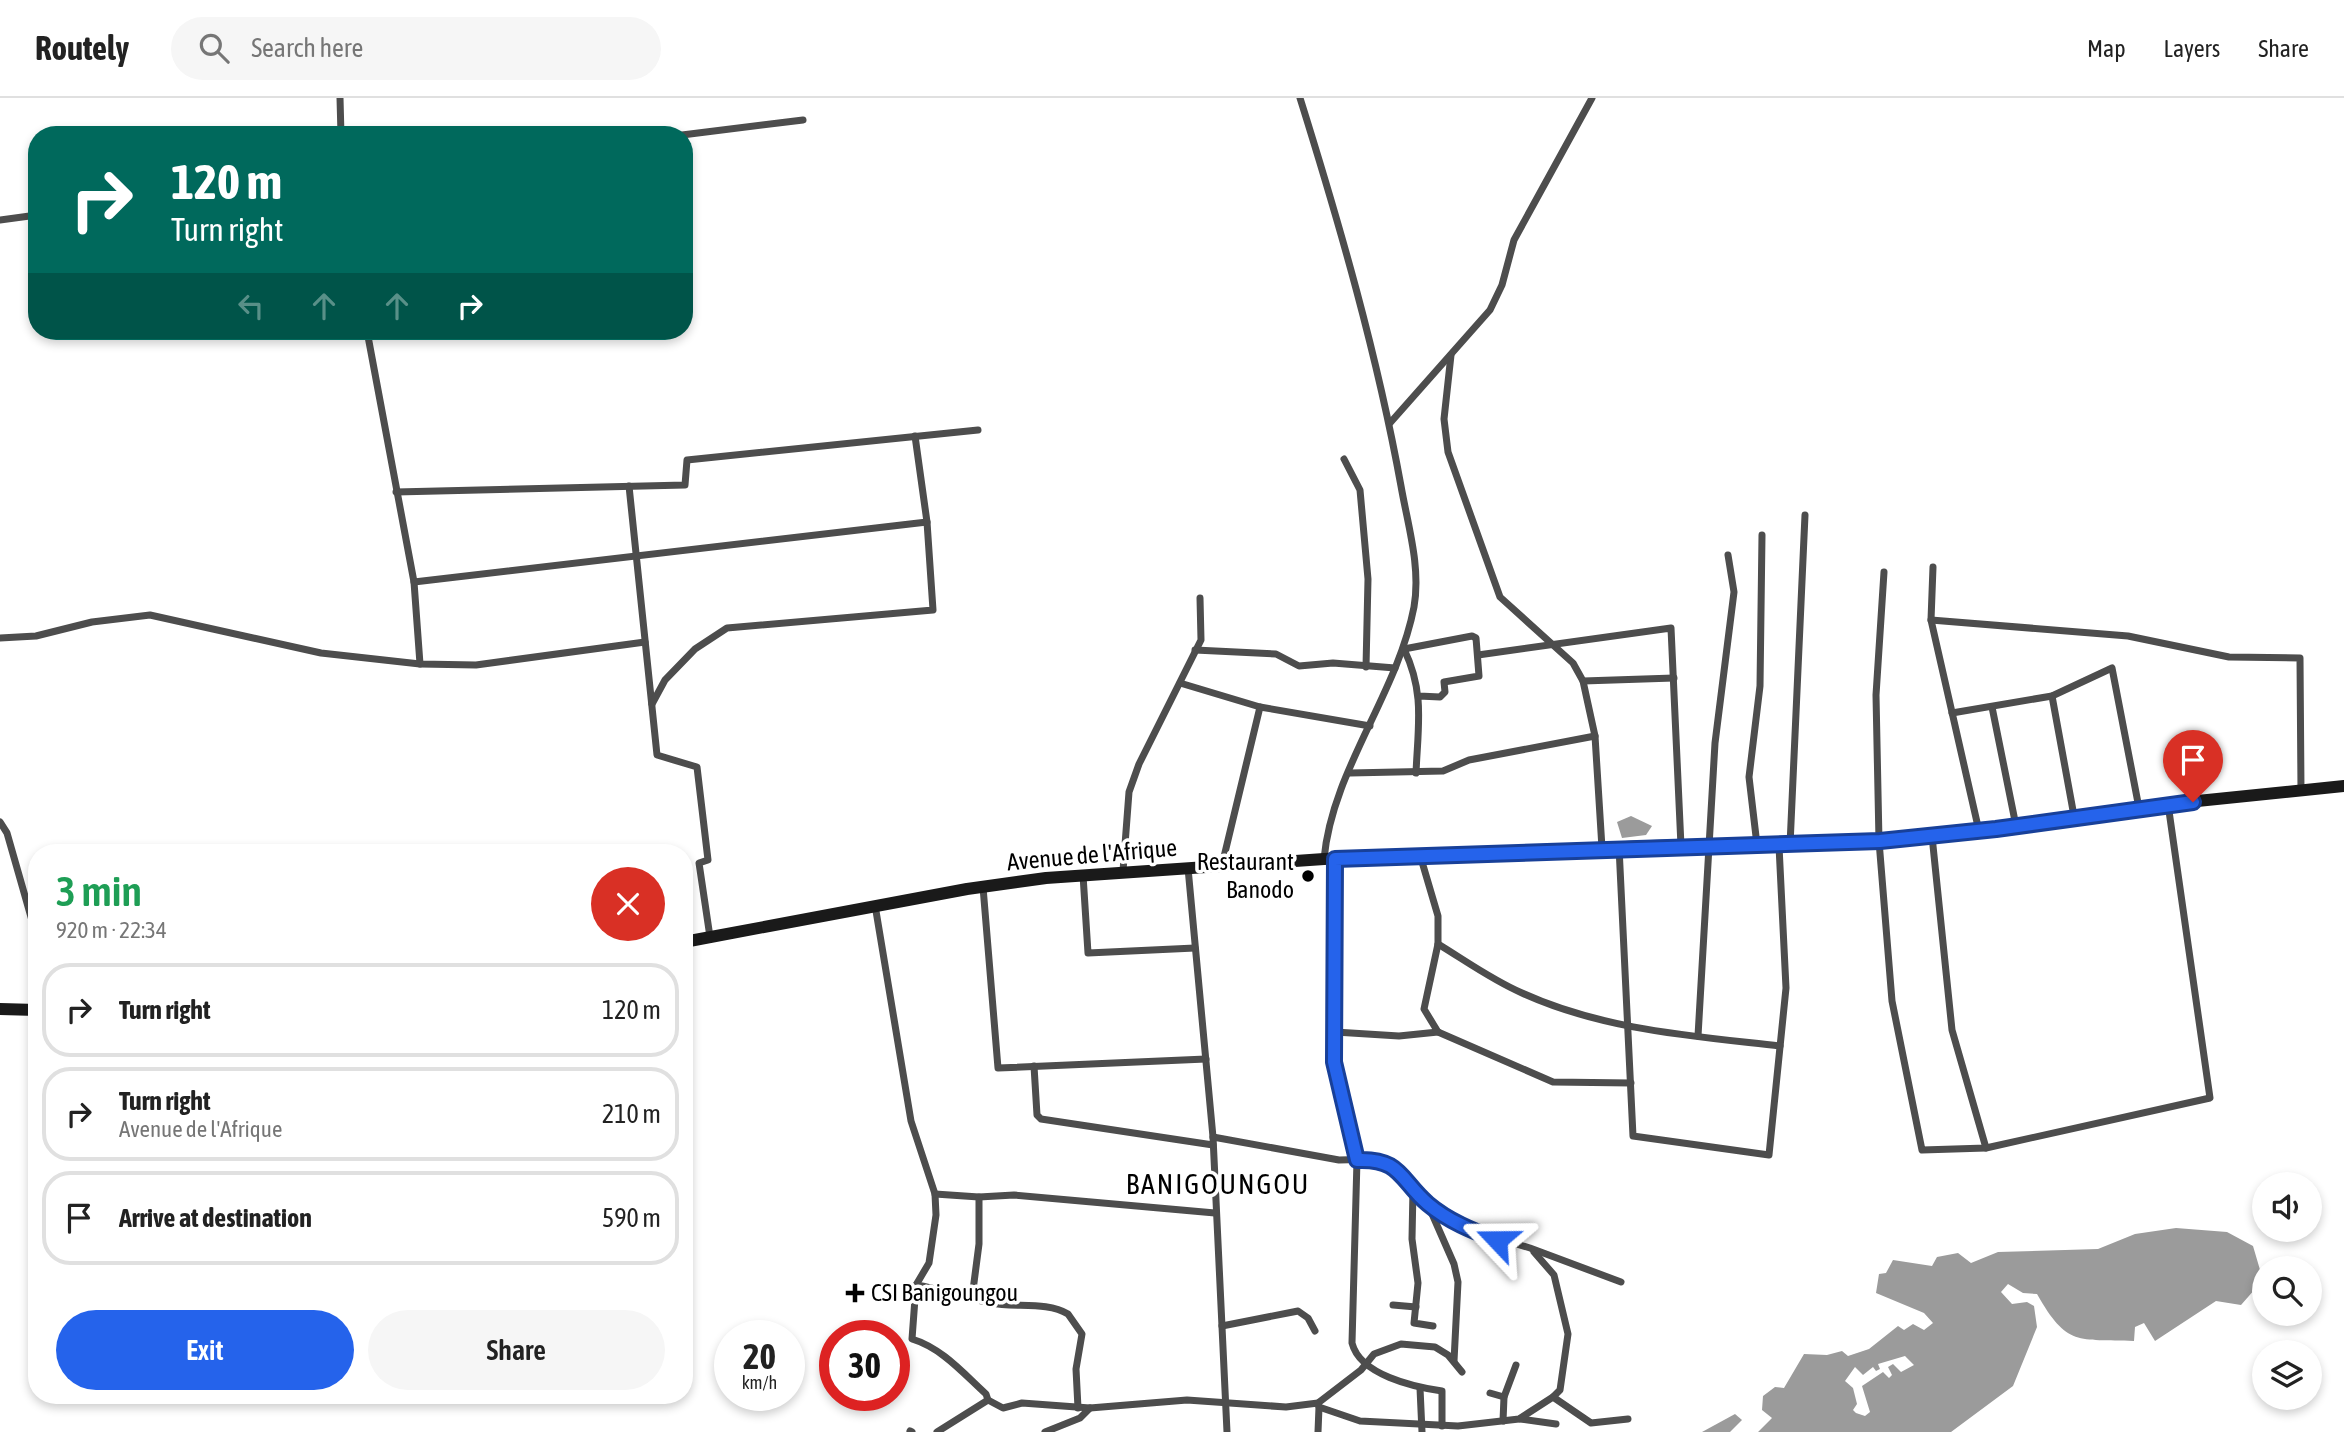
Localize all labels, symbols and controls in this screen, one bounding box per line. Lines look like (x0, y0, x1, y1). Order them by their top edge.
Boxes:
search box (171, 17, 661, 80)
text: Routely (35, 29, 129, 67)
icon: search (195, 29, 233, 67)
text: Search here (251, 33, 363, 63)
text: Map (2087, 35, 2126, 62)
text: Layers (2164, 35, 2220, 62)
text: Share (2258, 35, 2309, 62)
text: 120 m (171, 153, 282, 209)
icon: right (56, 154, 147, 245)
text: Turn right (171, 211, 284, 248)
icon: left (232, 287, 270, 325)
icon: ahead (305, 287, 343, 325)
icon: ahead (378, 287, 416, 325)
icon: right (451, 287, 489, 325)
pin (2163, 730, 2223, 802)
icon: arrive (2174, 741, 2212, 779)
street label: Avenue de l'Afrique (1006, 834, 1178, 875)
place label: Restaurant Banodo (1197, 848, 1294, 903)
text: 3 min (56, 867, 142, 915)
button: close (591, 867, 665, 941)
marker: Restaurant Banodo (1300, 868, 1316, 884)
text: 920 m · 22:34 (56, 917, 167, 943)
icon: right (60, 991, 98, 1029)
text: Turn right (119, 995, 210, 1025)
text: 120 m (602, 995, 661, 1025)
text: Turn right (119, 1086, 210, 1116)
icon: right (60, 1095, 98, 1133)
text: 210 m (602, 1099, 661, 1129)
text: Avenue de l'Afrique (119, 1116, 282, 1142)
district label: BANIGOUNGOU (1126, 1168, 1310, 1200)
map controls (2252, 1172, 2322, 1410)
button: sound (2252, 1172, 2322, 1242)
icon: arrive (60, 1199, 98, 1237)
text: Arrive at destination (119, 1203, 312, 1233)
text: 590 m (602, 1203, 661, 1233)
position arrow (1460, 1203, 1534, 1277)
button: search (2252, 1256, 2322, 1326)
place label: CSI Banigoungou (871, 1279, 1018, 1306)
marker: CSI Banigoungou (845, 1283, 865, 1303)
button: Exit (56, 1310, 354, 1390)
button: Share (368, 1310, 665, 1390)
speed limit sign: 30 (819, 1320, 910, 1411)
text: 20 (743, 1336, 776, 1376)
button: layers (2252, 1340, 2322, 1410)
text: km/h (742, 1372, 777, 1393)

